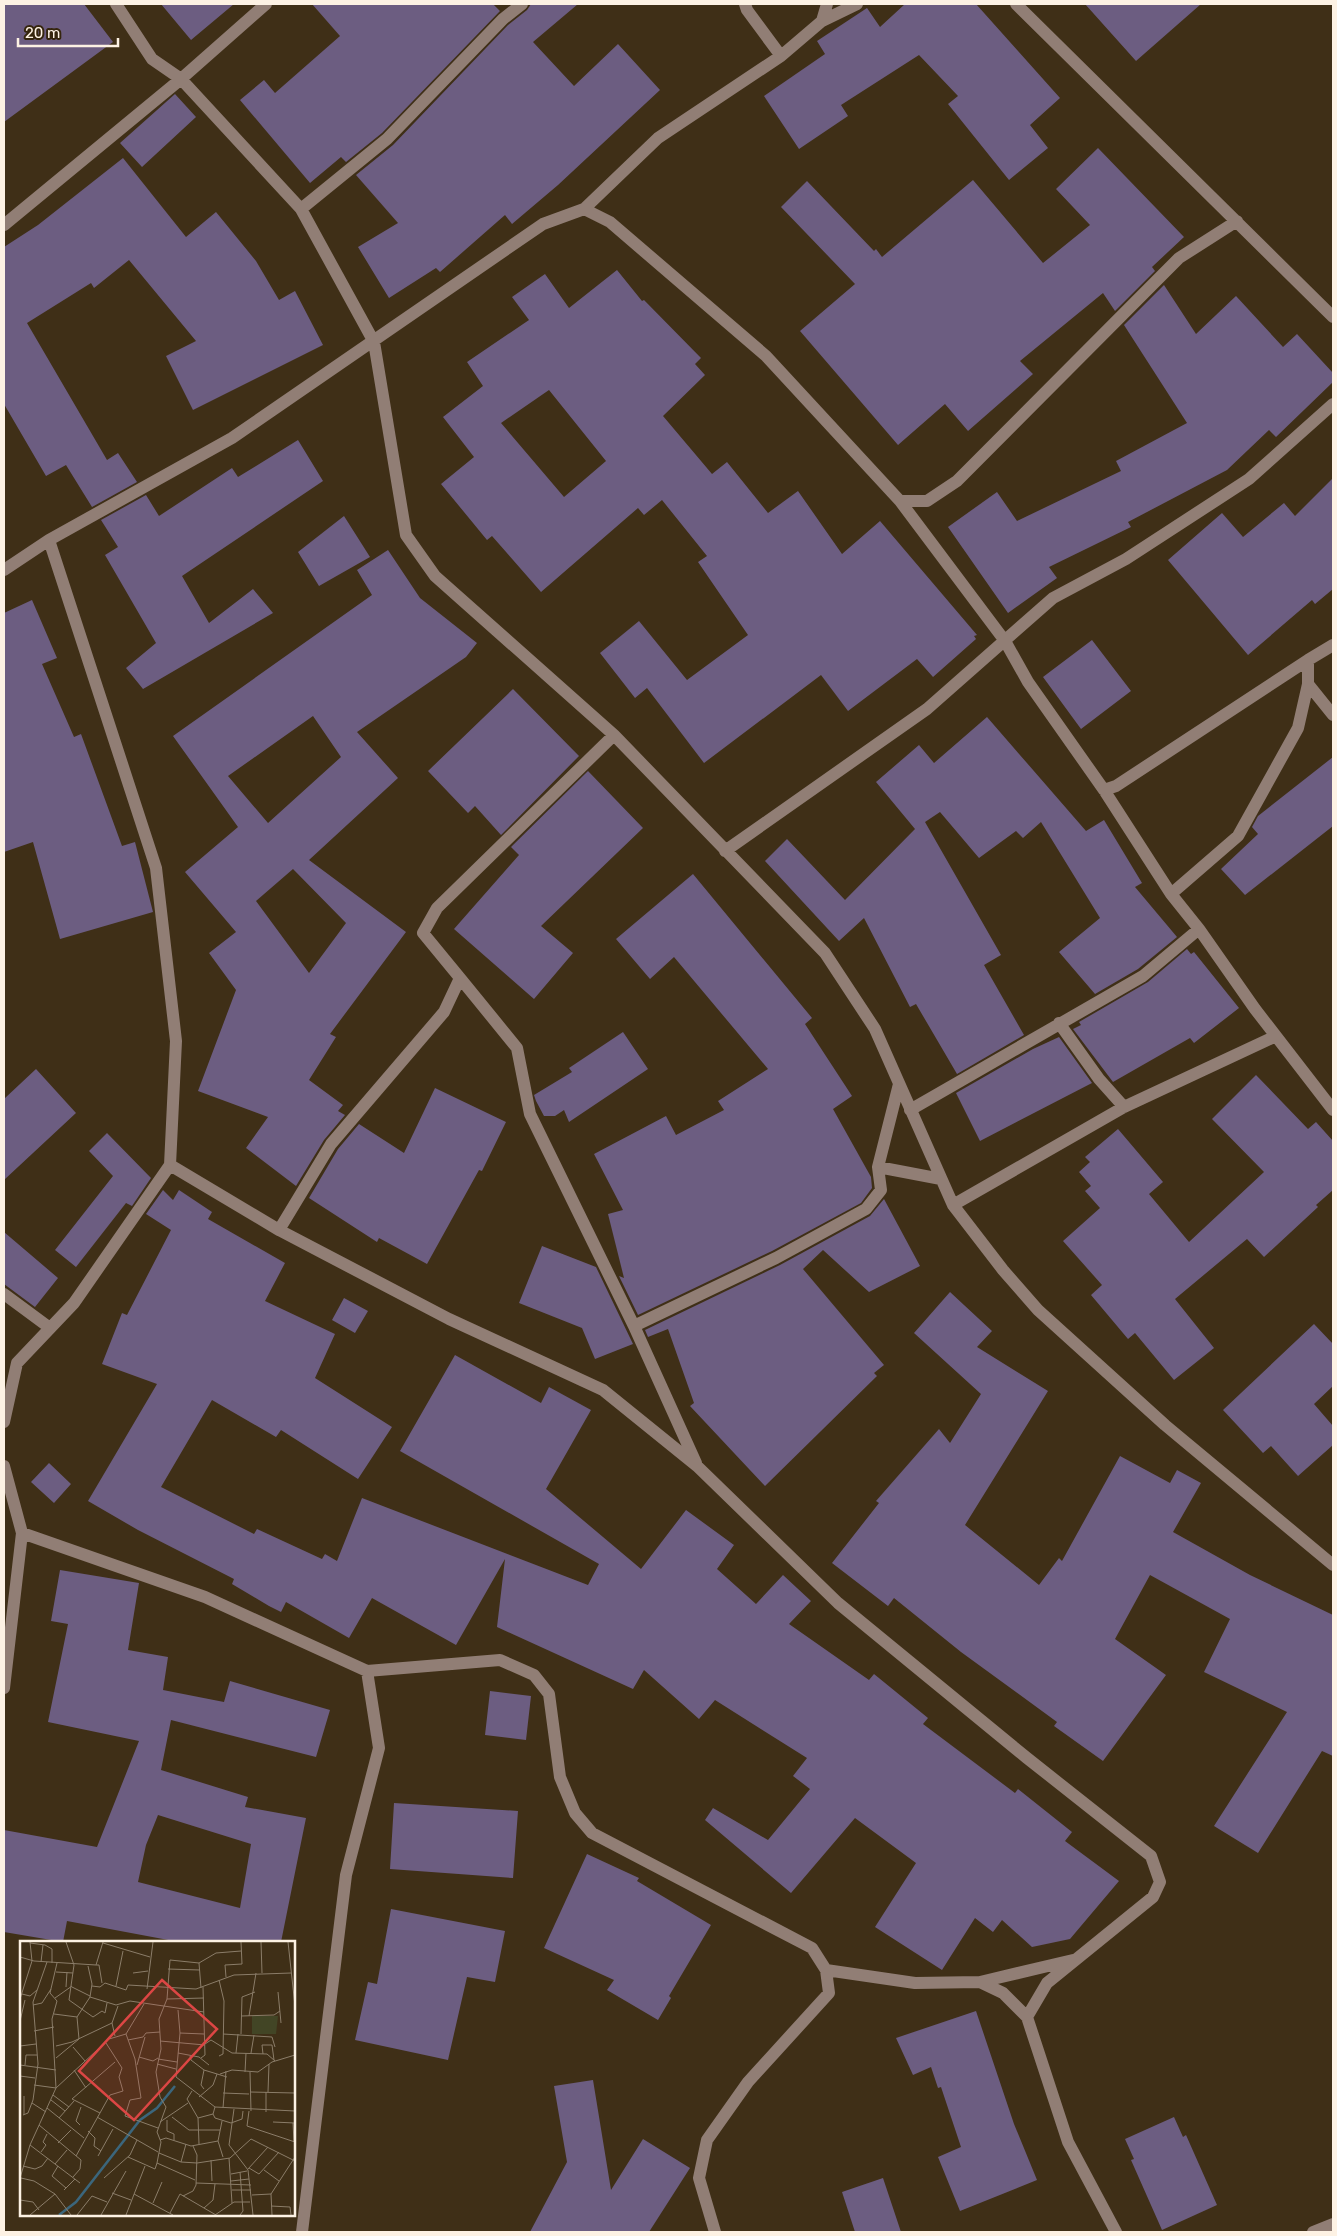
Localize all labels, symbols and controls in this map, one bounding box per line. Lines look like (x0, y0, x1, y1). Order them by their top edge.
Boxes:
scale bar (18, 15, 118, 47)
text: 20 m (25, 24, 60, 42)
inset map (20, 1941, 295, 2216)

